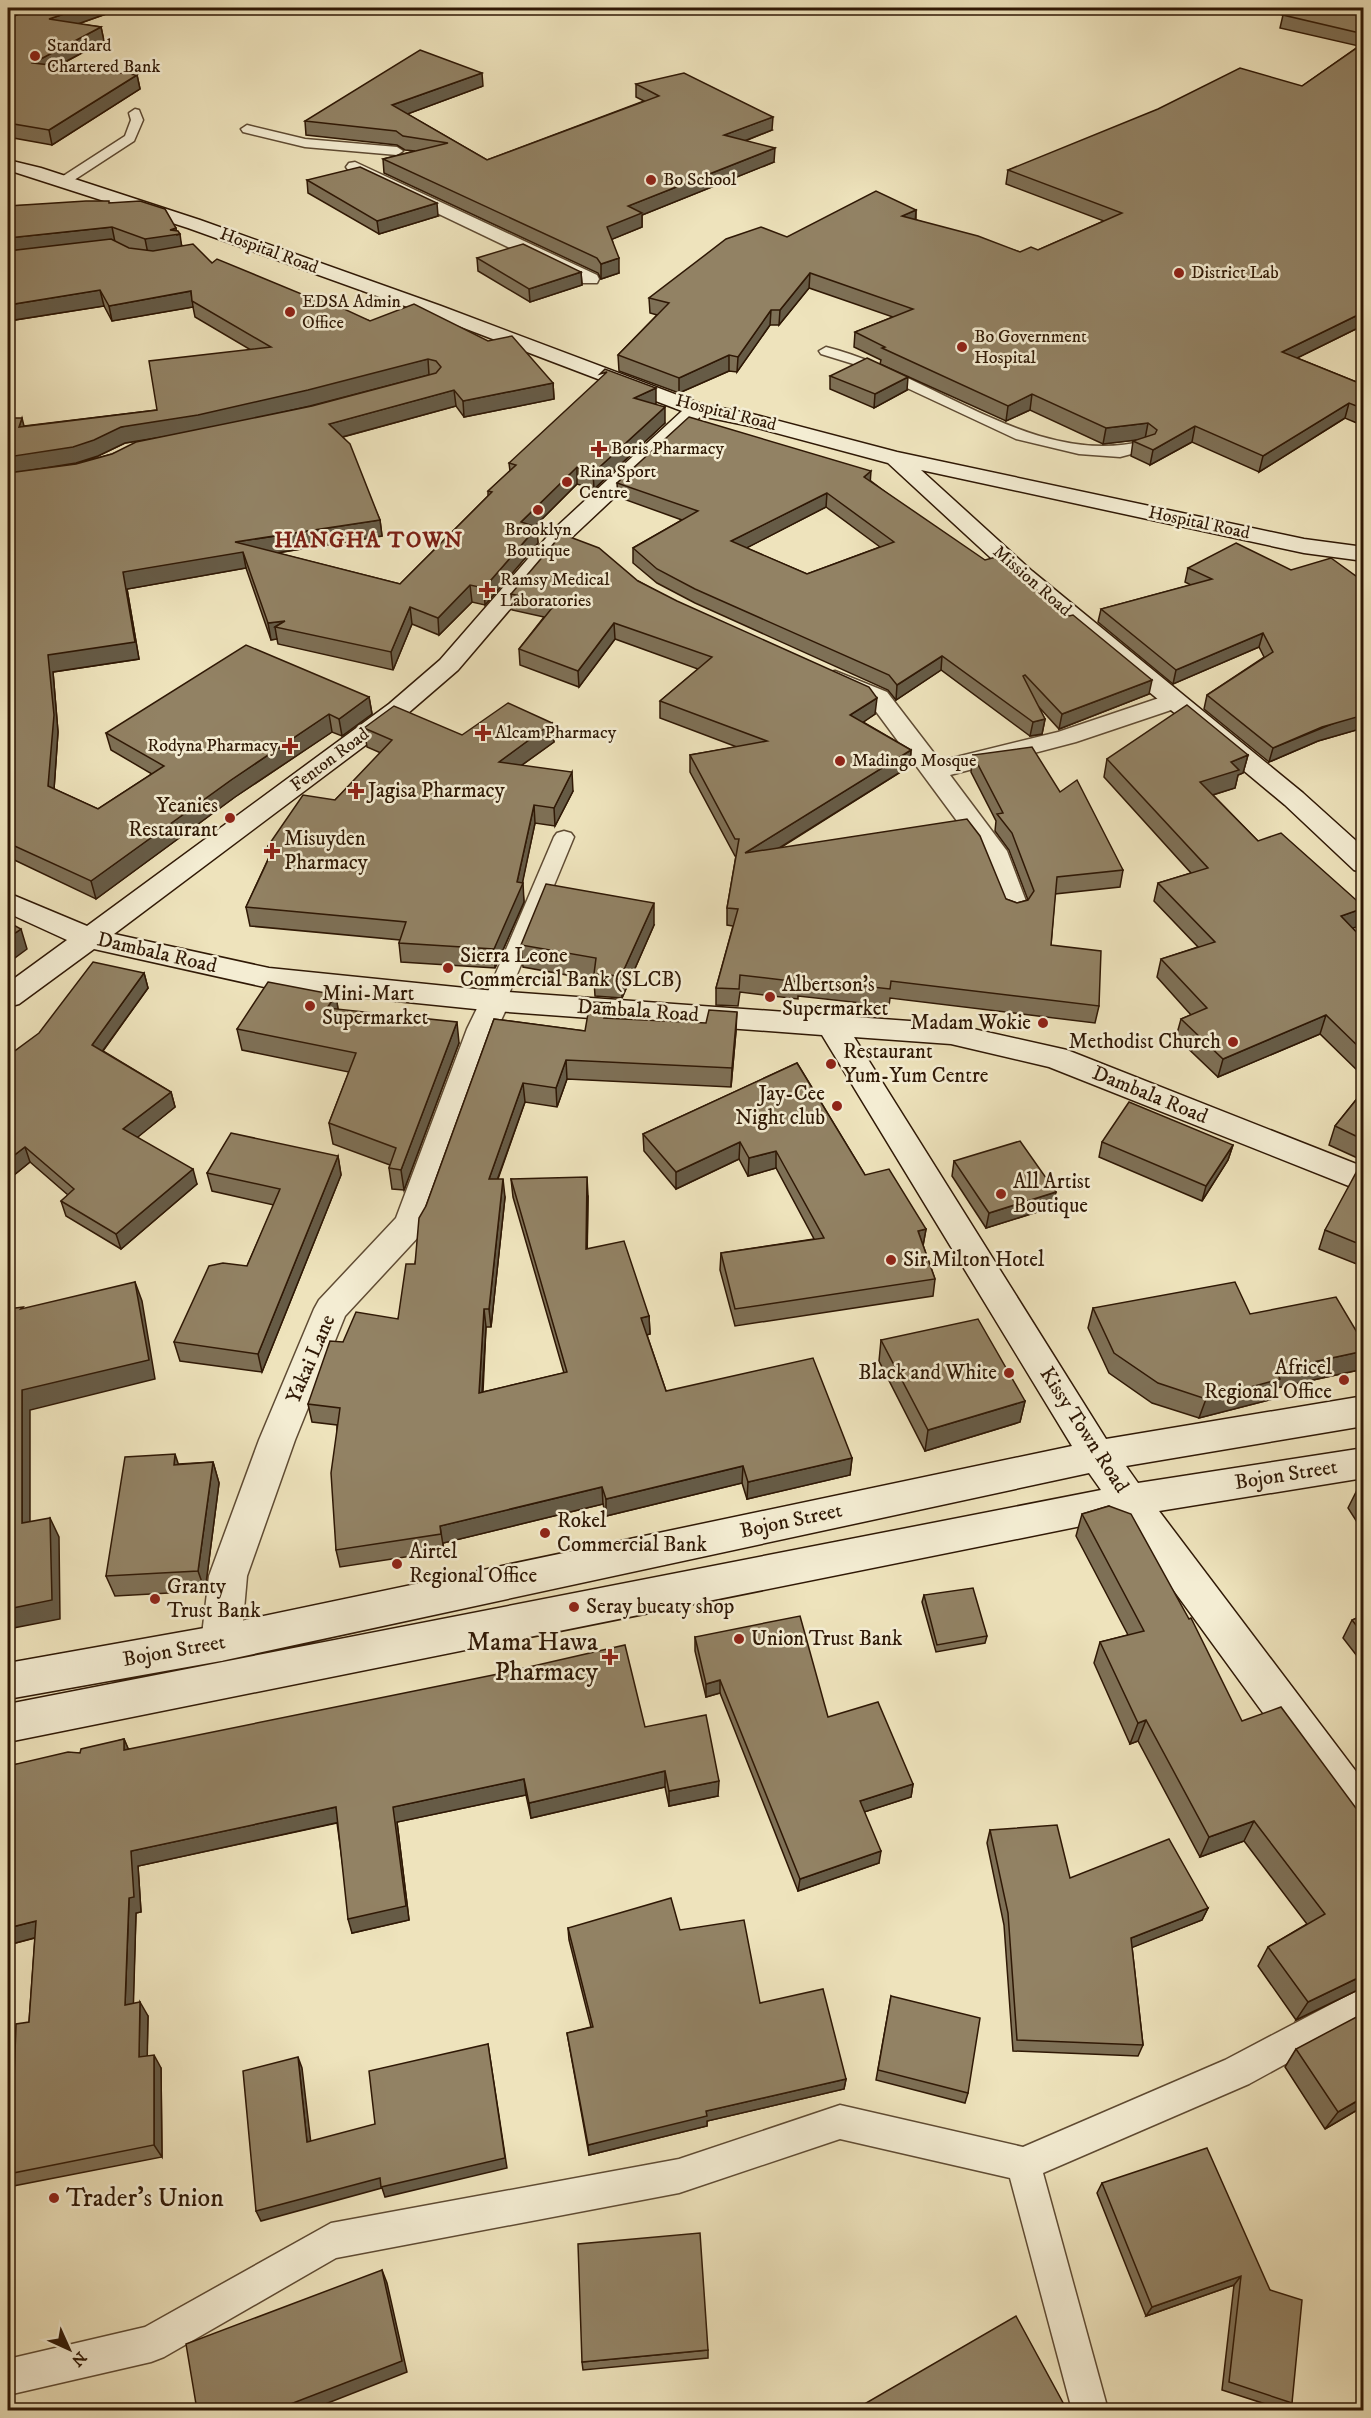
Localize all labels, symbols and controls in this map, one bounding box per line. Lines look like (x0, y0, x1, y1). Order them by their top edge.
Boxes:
place label: Standard Chartered Bank (47, 35, 160, 78)
marker: Standard Chartered Bank (28, 49, 42, 63)
place label: Bo School (663, 169, 737, 191)
marker: Bo School (644, 173, 658, 187)
street label: Hospital Road (217, 223, 321, 279)
place label: District Lab (1191, 262, 1279, 284)
marker: District Lab (1172, 266, 1186, 280)
place label: EDSA Admin Office (302, 291, 402, 334)
marker: EDSA Admin Office (283, 305, 297, 319)
place label: Bo Government Hospital (974, 326, 1087, 369)
marker: Bo Government Hospital (955, 340, 969, 354)
street label: Hospital Road (673, 390, 779, 436)
place label: Boris Pharmacy (611, 438, 724, 460)
marker: Boris Pharmacy (592, 442, 606, 456)
place label: Rina Sport Centre (579, 461, 656, 504)
marker: Rina Sport Centre (560, 475, 574, 489)
street label: Hospital Road (1146, 502, 1252, 544)
marker: Brooklyn Boutique (531, 503, 545, 517)
place label: Brooklyn Boutique (504, 519, 572, 562)
district label: HANGHA TOWN (274, 527, 464, 554)
street label: Mission Road (988, 541, 1076, 621)
place label: Ramsy Medical Laboratories (500, 569, 610, 612)
marker: Ramsy Medical Laboratories (478, 581, 496, 599)
place label: Alcam Pharmacy (495, 722, 617, 744)
street label: Fenton Road (286, 723, 374, 797)
marker: Alcam Pharmacy (476, 726, 490, 740)
place label: Rodyna Pharmacy (147, 735, 278, 757)
marker: Rodyna Pharmacy (283, 739, 297, 753)
place label: Madingo Mosque (852, 750, 977, 772)
marker: Madingo Mosque (833, 754, 847, 768)
place label: Jagisa Pharmacy (366, 778, 506, 804)
marker: Jagisa Pharmacy (349, 784, 363, 798)
place label: Yeanies Restaurant (128, 793, 218, 843)
marker: Yeanies Restaurant (223, 811, 237, 825)
place label: Misuyden Pharmacy (284, 826, 369, 876)
marker: Misuyden Pharmacy (265, 844, 279, 858)
street label: Dambala Road (95, 927, 220, 980)
place label: Sierra Leone Commercial Bank (SLCB) (460, 943, 682, 993)
marker: Sierra Leone Commercial Bank (SLCB) (441, 961, 455, 975)
place label: Albertson's Supermarket (782, 972, 889, 1022)
place label: Mini-Mart Supermarket (322, 981, 429, 1031)
marker: Albertson's Supermarket (763, 990, 777, 1004)
street label: Dambala Road (576, 994, 700, 1028)
marker: Mini-Mart Supermarket (303, 999, 317, 1013)
place label: Madam Wokie (910, 1010, 1031, 1036)
marker: Madam Wokie (1036, 1016, 1050, 1030)
place label: Methodist Church (1069, 1029, 1221, 1055)
marker: Methodist Church (1226, 1035, 1240, 1049)
place label: Restaurant Yum-Yum Centre (843, 1039, 989, 1089)
marker: Restaurant Yum-Yum Centre (824, 1057, 838, 1071)
street label: Dambala Road (1088, 1060, 1212, 1130)
place label: Jay-Cee Night club (735, 1081, 825, 1131)
marker: Jay-Cee Night club (830, 1099, 844, 1113)
place label: All Artist Boutique (1013, 1169, 1091, 1219)
marker: All Artist Boutique (994, 1187, 1008, 1201)
place label: Sir Milton Hotel (903, 1247, 1045, 1273)
marker: Sir Milton Hotel (884, 1253, 898, 1267)
street label: Yakai Lane (281, 1310, 341, 1407)
place label: Africel Regional Office (1204, 1355, 1333, 1405)
place label: Black and White (858, 1360, 997, 1386)
street label: Kissy Town Road (1034, 1362, 1135, 1498)
marker: Black and White (1002, 1366, 1016, 1380)
marker: Africel Regional Office (1337, 1373, 1351, 1387)
street label: Bojon Street (1233, 1454, 1340, 1496)
street label: Bojon Street (737, 1497, 845, 1545)
place label: Rokel Commercial Bank (557, 1508, 707, 1558)
marker: Rokel Commercial Bank (538, 1526, 552, 1540)
place label: Airtel Regional Office (409, 1539, 537, 1589)
marker: Airtel Regional Office (390, 1557, 404, 1571)
place label: Granty Trust Bank (167, 1574, 261, 1624)
marker: Granty Trust Bank (148, 1592, 162, 1606)
place label: Seray bueaty shop (586, 1594, 734, 1620)
marker: Seray bueaty shop (567, 1600, 581, 1614)
place label: Mama Hawa Pharmacy (467, 1626, 599, 1689)
place label: Union Trust Bank (751, 1626, 903, 1652)
street label: Bojon Street (121, 1629, 228, 1673)
marker: Union Trust Bank (732, 1632, 746, 1646)
marker: Mama Hawa Pharmacy (603, 1650, 617, 1664)
place label: Trader's Union (66, 2182, 224, 2215)
marker: Trader's Union (47, 2191, 61, 2205)
north arrow (39, 2319, 99, 2379)
text: N (67, 2347, 91, 2371)

